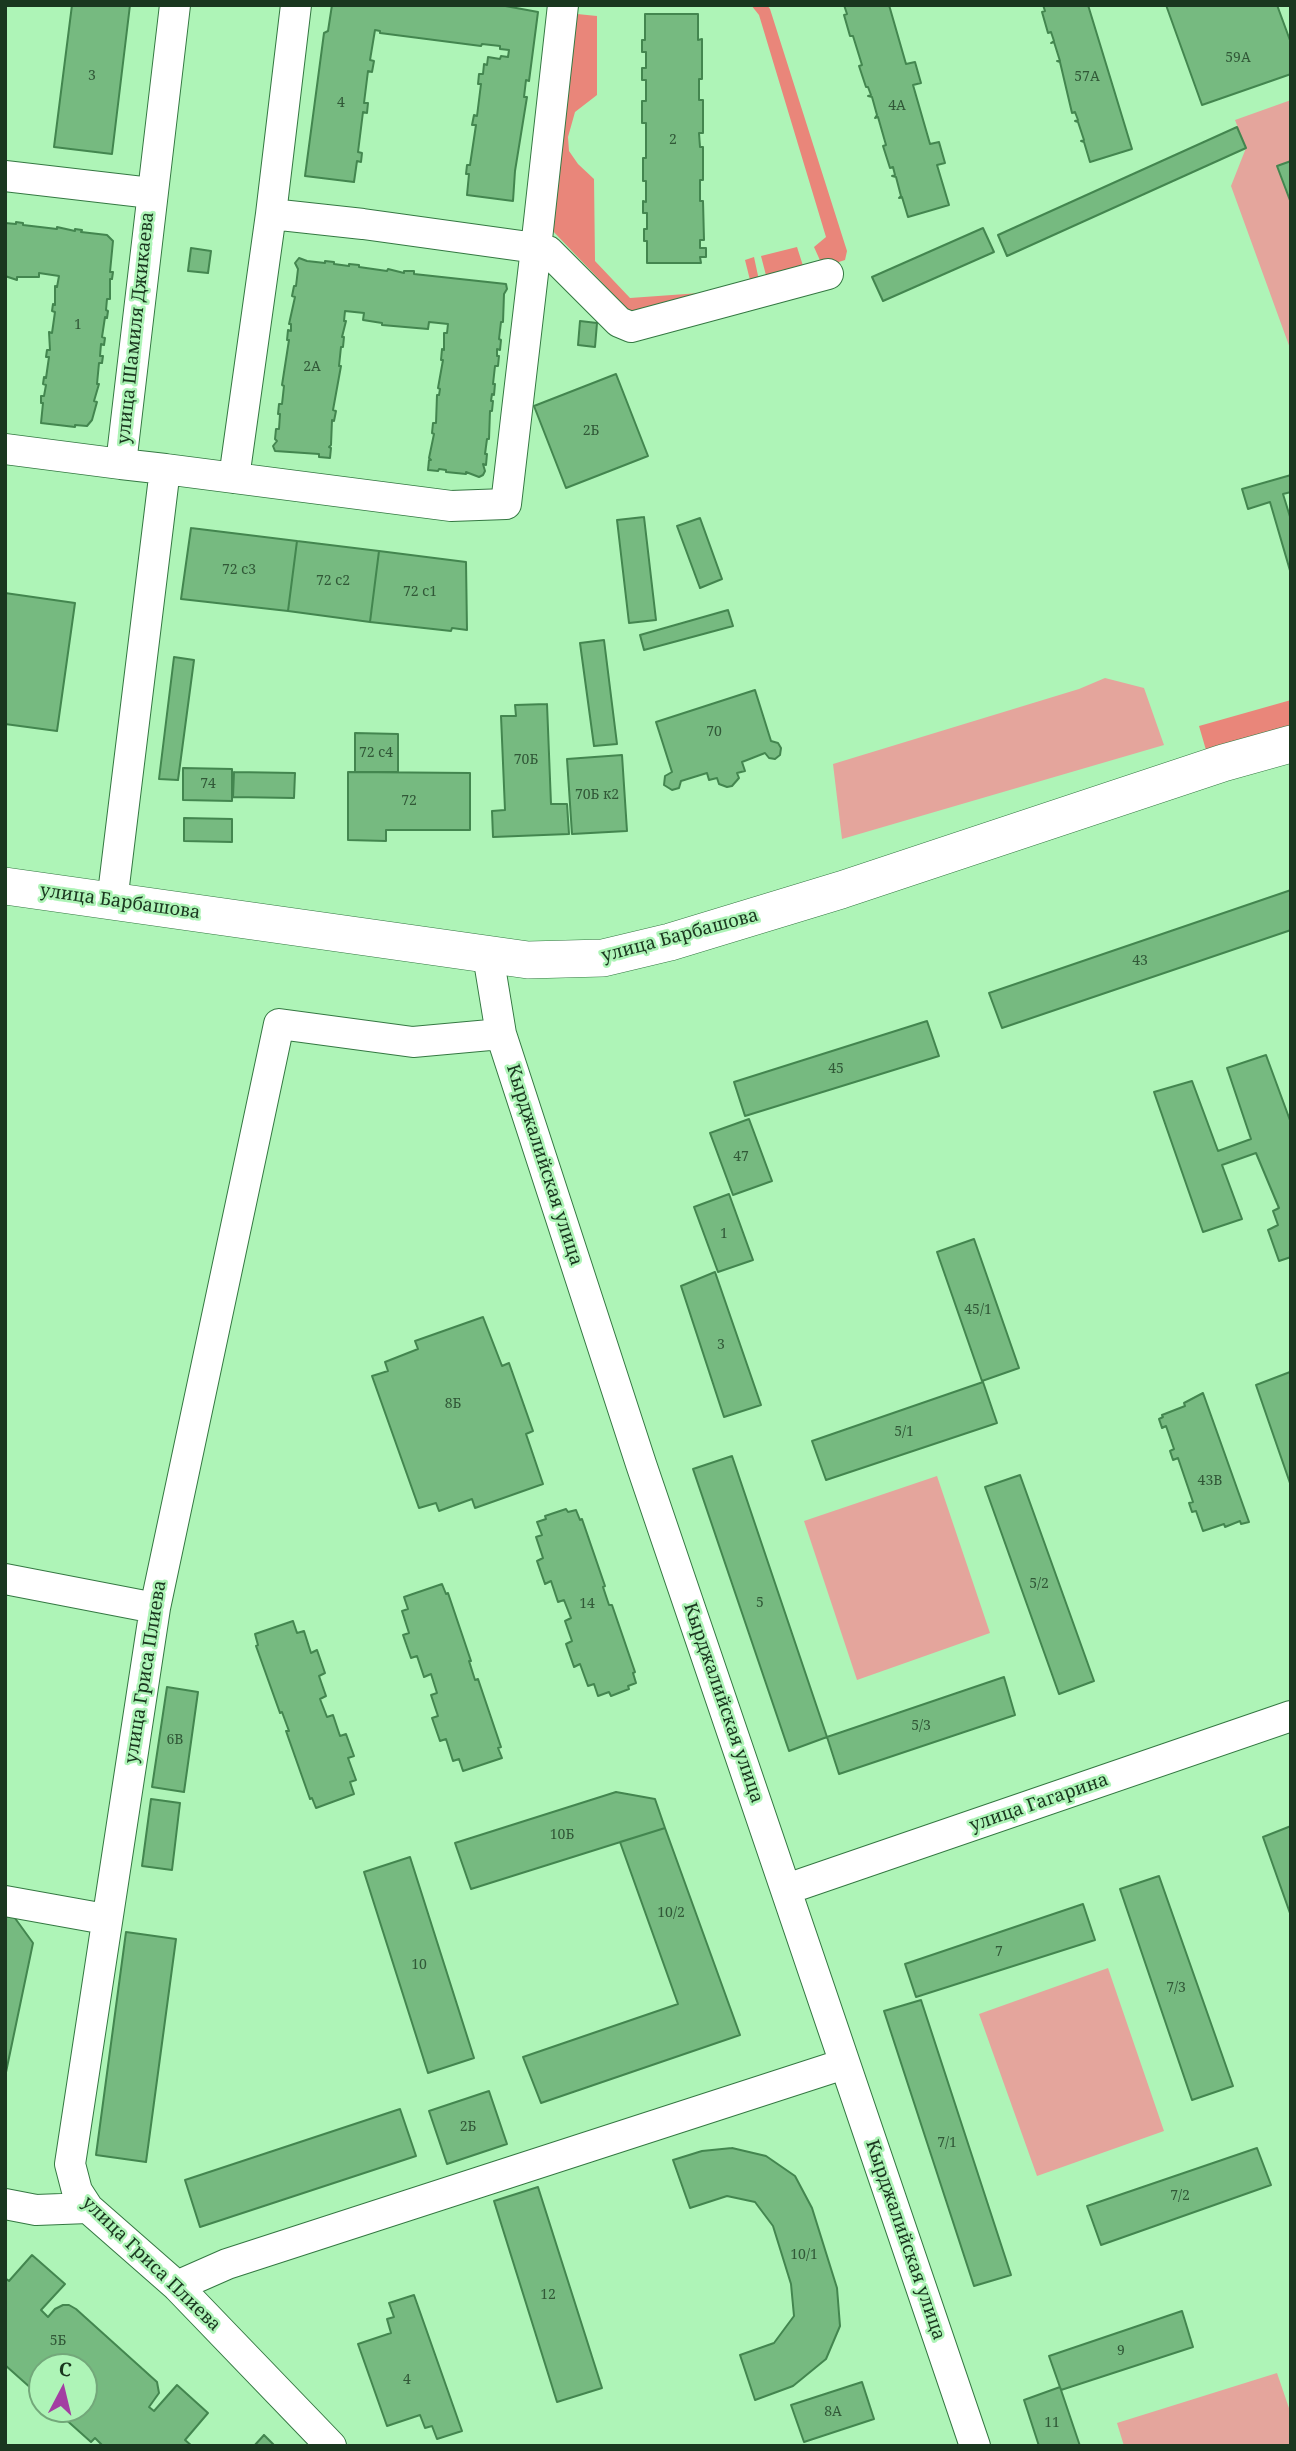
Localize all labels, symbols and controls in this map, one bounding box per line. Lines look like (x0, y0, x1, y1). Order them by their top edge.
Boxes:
house number: 59А (1225, 50, 1251, 66)
house number: 3 (88, 68, 96, 84)
house number: 57А (1074, 69, 1100, 85)
house number: 4 (337, 95, 345, 111)
house number: 4А (888, 98, 906, 114)
house number: 2 (669, 132, 677, 148)
street label: улица Шамиля Джикаева (113, 211, 159, 445)
house number: 1 (74, 317, 82, 333)
house number: 2А (303, 359, 321, 375)
house number: 2Б (583, 423, 599, 439)
house number: 72 с3 (222, 562, 256, 578)
house number: 72 с2 (316, 573, 350, 589)
house number: 72 с1 (403, 584, 437, 600)
house number: 70 (706, 724, 722, 740)
house number: 72 с4 (359, 745, 393, 761)
house number: 70Б (514, 752, 538, 768)
house number: 74 (200, 776, 216, 792)
house number: 70Б к2 (575, 787, 619, 803)
house number: 72 (401, 793, 417, 809)
street label: улица Барбашова (38, 880, 202, 924)
street label: улица Барбашова (599, 905, 761, 967)
house number: 43 (1132, 953, 1148, 969)
house number: 45 (828, 1061, 844, 1077)
street label: Кырджалийская улица (501, 1062, 587, 1268)
house number: 47 (733, 1149, 749, 1165)
house number: 1 (720, 1226, 728, 1242)
house number: 45/1 (964, 1302, 992, 1318)
house number: 3 (717, 1337, 725, 1353)
house number: 8Б (445, 1396, 461, 1412)
house number: 5/1 (894, 1424, 914, 1440)
house number: 43В (1198, 1473, 1222, 1489)
house number: 5/2 (1029, 1576, 1049, 1592)
street label: улица Гриса Плиева (121, 1579, 171, 1765)
house number: 5 (756, 1595, 764, 1611)
house number: 14 (579, 1596, 595, 1612)
street label: Кырджалийская улица (679, 1600, 767, 1806)
house number: 5/3 (911, 1718, 931, 1734)
house number: 6В (167, 1732, 183, 1748)
street label: улица Гагарина (967, 1769, 1111, 1837)
house number: 10Б (550, 1827, 574, 1843)
house number: 10/2 (657, 1905, 685, 1921)
house number: 7 (995, 1944, 1003, 1960)
house number: 10 (411, 1957, 427, 1973)
house number: 7/3 (1166, 1980, 1186, 1996)
house number: 2Б (460, 2119, 476, 2135)
house number: 7/1 (937, 2135, 957, 2151)
street label: Кырджалийская улица (861, 2137, 949, 2343)
house number: 7/2 (1170, 2188, 1190, 2204)
street label: улица Гриса Плиева (77, 2192, 225, 2336)
house number: 10/1 (790, 2247, 818, 2263)
house number: 12 (540, 2287, 556, 2303)
house number: 5Б (50, 2333, 66, 2349)
house number: 9 (1117, 2343, 1125, 2359)
north arrow (28, 2353, 98, 2423)
text: С (58, 2355, 73, 2383)
house number: 4 (403, 2372, 411, 2388)
house number: 8А (824, 2404, 842, 2420)
house number: 11 (1044, 2415, 1060, 2431)

